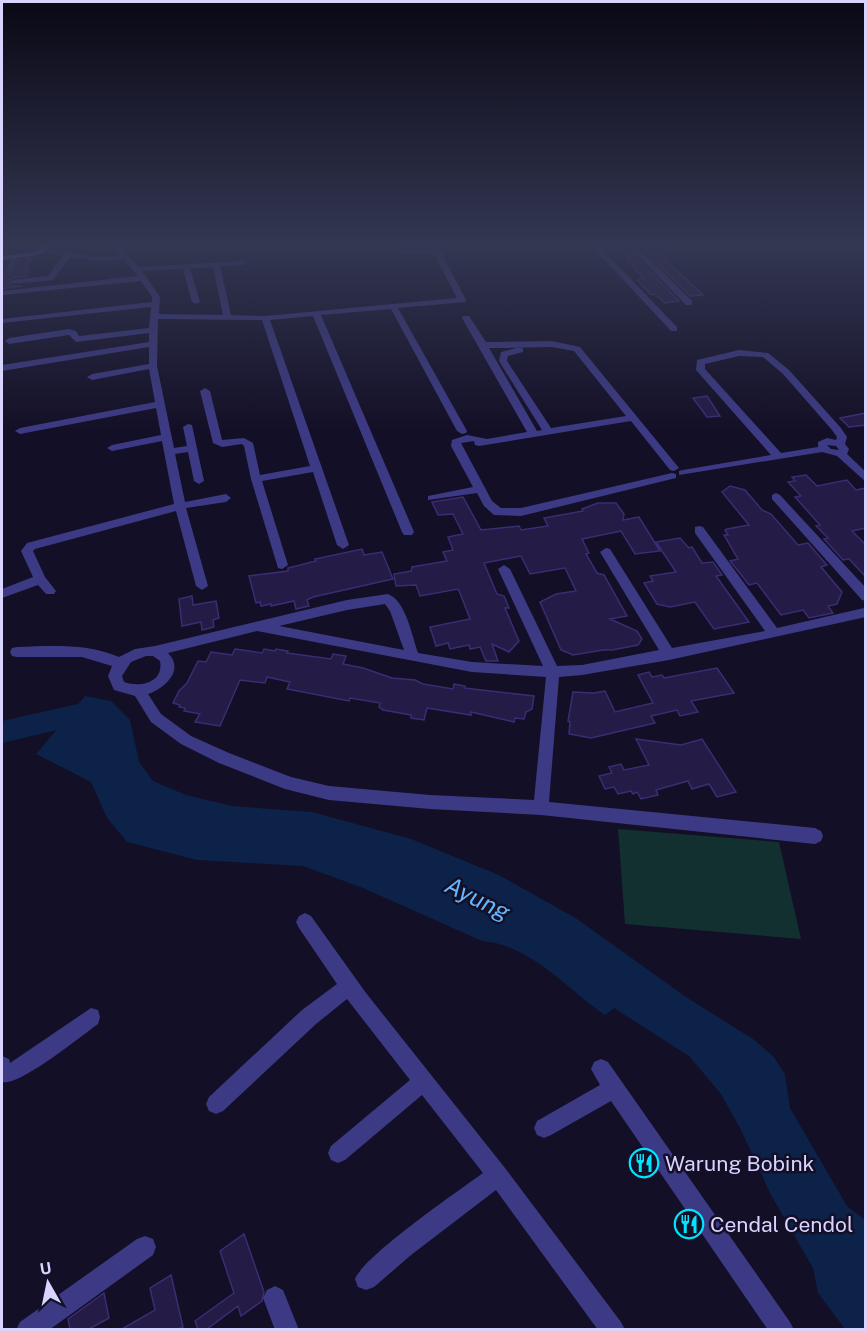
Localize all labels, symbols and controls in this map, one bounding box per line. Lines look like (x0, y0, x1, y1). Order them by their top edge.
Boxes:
water label: Ayung (441, 870, 516, 926)
restaurant icon: Warung Bobink (628, 1147, 660, 1179)
place label: Warung Bobink (665, 1151, 815, 1176)
restaurant icon: Cendal Cendol (673, 1208, 705, 1240)
place label: Cendal Cendol (710, 1212, 853, 1237)
north arrow (18, 1253, 78, 1313)
text: U (39, 1258, 53, 1279)

